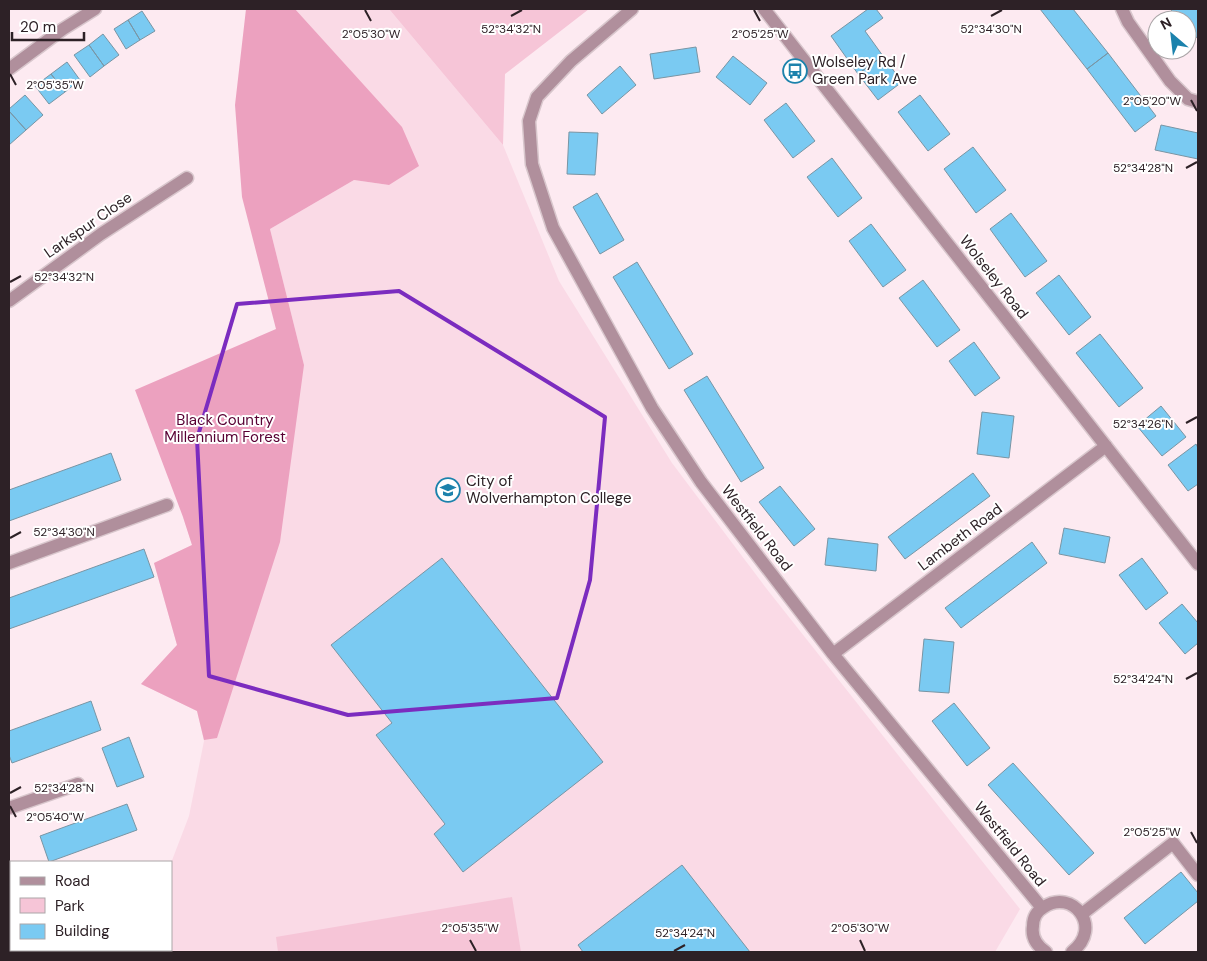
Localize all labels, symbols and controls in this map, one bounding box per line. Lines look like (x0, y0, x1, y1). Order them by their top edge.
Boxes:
scale bar (12, 10, 85, 42)
north arrow (1147, 10, 1197, 60)
text: N (1157, 13, 1175, 34)
text: 20 m (20, 17, 56, 37)
text: 52°34'32"N (481, 21, 541, 37)
text: 52°34'30"N (960, 21, 1022, 37)
text: 2°05'30"W (342, 26, 401, 42)
text: 2°05'25"W (731, 26, 789, 42)
place label: Wolseley Rd / Green Park Ave (812, 52, 917, 89)
bus stop icon: Wolseley Rd / Green Park Ave (782, 58, 808, 84)
text: 2°05'35"W (26, 77, 84, 93)
text: 2°05'20"W (1123, 93, 1182, 109)
text: 52°34'28"N (1113, 160, 1173, 176)
street label: Larkspur Close (40, 187, 136, 263)
street label: Wolseley Road (955, 231, 1033, 323)
text: 52°34'32"N (34, 269, 94, 285)
park label: Black Country Millennium Forest (164, 410, 286, 447)
text: 52°34'26"N (1113, 416, 1173, 432)
place label: City of Wolverhampton College (466, 471, 631, 508)
school or university icon: City of Wolverhampton College (435, 477, 461, 503)
street label: Westfield Road (717, 481, 797, 575)
street label: Lambeth Road (914, 499, 1006, 575)
text: 52°34'30"N (33, 524, 95, 540)
text: 52°34'24"N (1113, 671, 1173, 687)
text: 52°34'28"N (34, 780, 94, 796)
street label: Westfield Road (970, 797, 1050, 891)
text: 2°05'40"W (26, 809, 84, 825)
text: 2°05'25"W (1123, 824, 1181, 840)
legend (10, 861, 172, 951)
text: Road (55, 871, 90, 891)
text: Park (55, 896, 85, 916)
text: 2°05'35"W (441, 920, 499, 936)
text: 2°05'30"W (831, 920, 890, 936)
text: Building (55, 921, 110, 941)
text: 52°34'24"N (655, 925, 715, 941)

